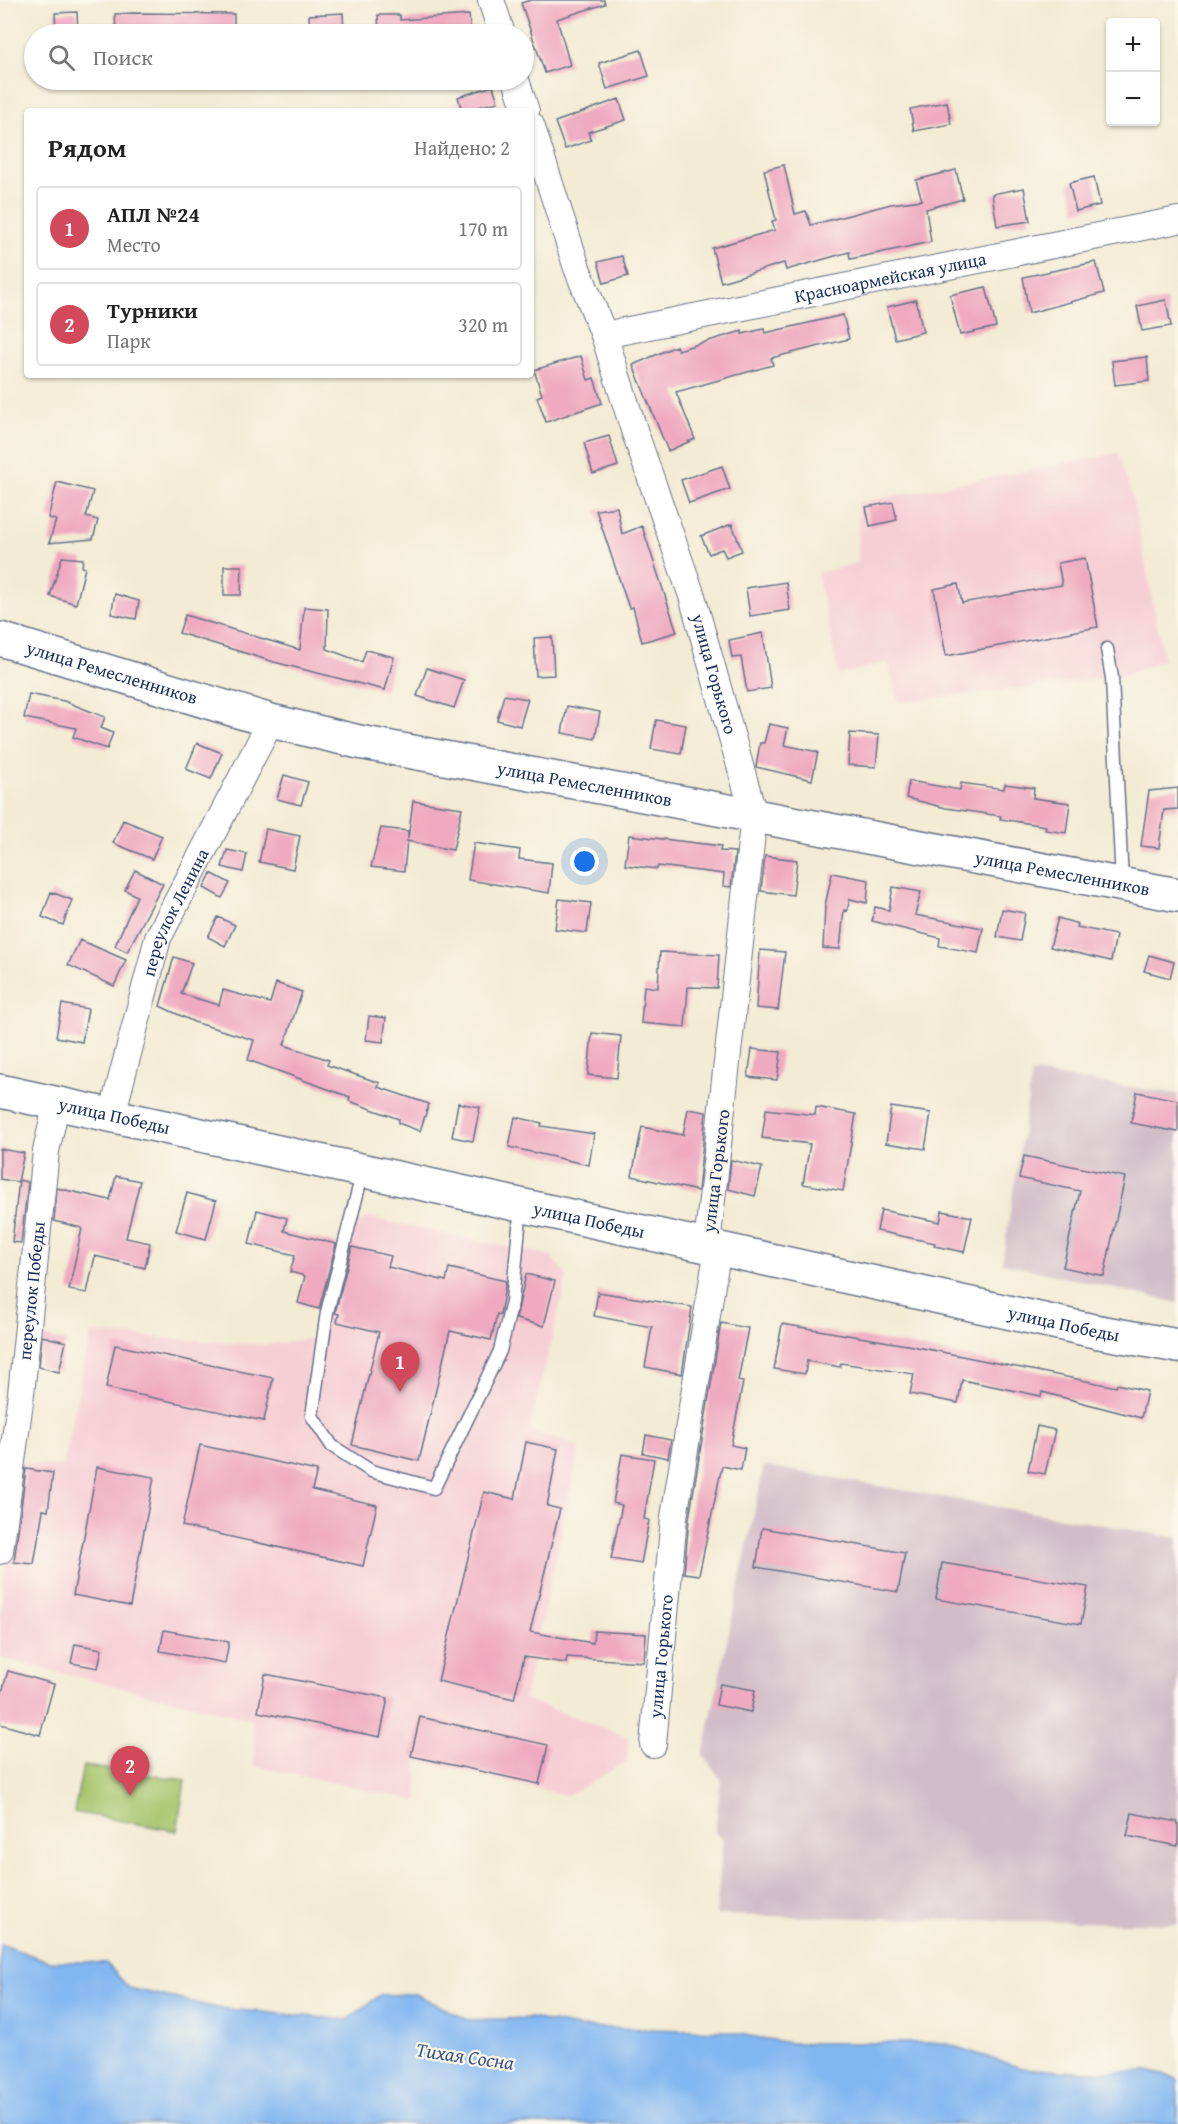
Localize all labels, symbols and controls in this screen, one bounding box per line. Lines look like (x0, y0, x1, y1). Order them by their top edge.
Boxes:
map controls (1106, 18, 1160, 126)
button: + (1106, 18, 1160, 72)
search box (24, 24, 534, 90)
icon: search (45, 41, 78, 74)
text: Поиск (93, 41, 153, 73)
button: − (1106, 72, 1160, 126)
text: Рядом (48, 128, 126, 167)
text: Найдено: 2 (414, 133, 510, 162)
text: АПЛ №24 (107, 198, 200, 230)
text: 1 (64, 214, 75, 243)
text: 170 m (458, 214, 508, 243)
text: Место (107, 230, 161, 259)
street label: Красноармейская улица (792, 245, 989, 310)
text: Турники (107, 294, 198, 326)
text: 2 (64, 310, 75, 339)
text: 320 m (458, 310, 508, 339)
text: Парк (107, 326, 151, 355)
street label: улица Горького (684, 610, 744, 737)
street label: улица Ремесленников (22, 634, 201, 711)
street label: улица Ремесленников (494, 754, 674, 813)
street label: переулок Ленина (135, 843, 216, 979)
street label: улица Ремесленников (972, 843, 1152, 902)
your location (570, 847, 599, 876)
street label: улица Победы (55, 1090, 173, 1141)
street label: улица Горького (694, 1108, 736, 1235)
street label: улица Победы (530, 1194, 648, 1245)
street label: переулок Победы (11, 1220, 52, 1362)
street label: улица Победы (1005, 1298, 1122, 1348)
pin: 1 (380, 1342, 420, 1392)
street label: улица Горького (641, 1593, 680, 1720)
pin: 2 (110, 1746, 150, 1796)
water label: Тихая Сосна (414, 2034, 517, 2077)

